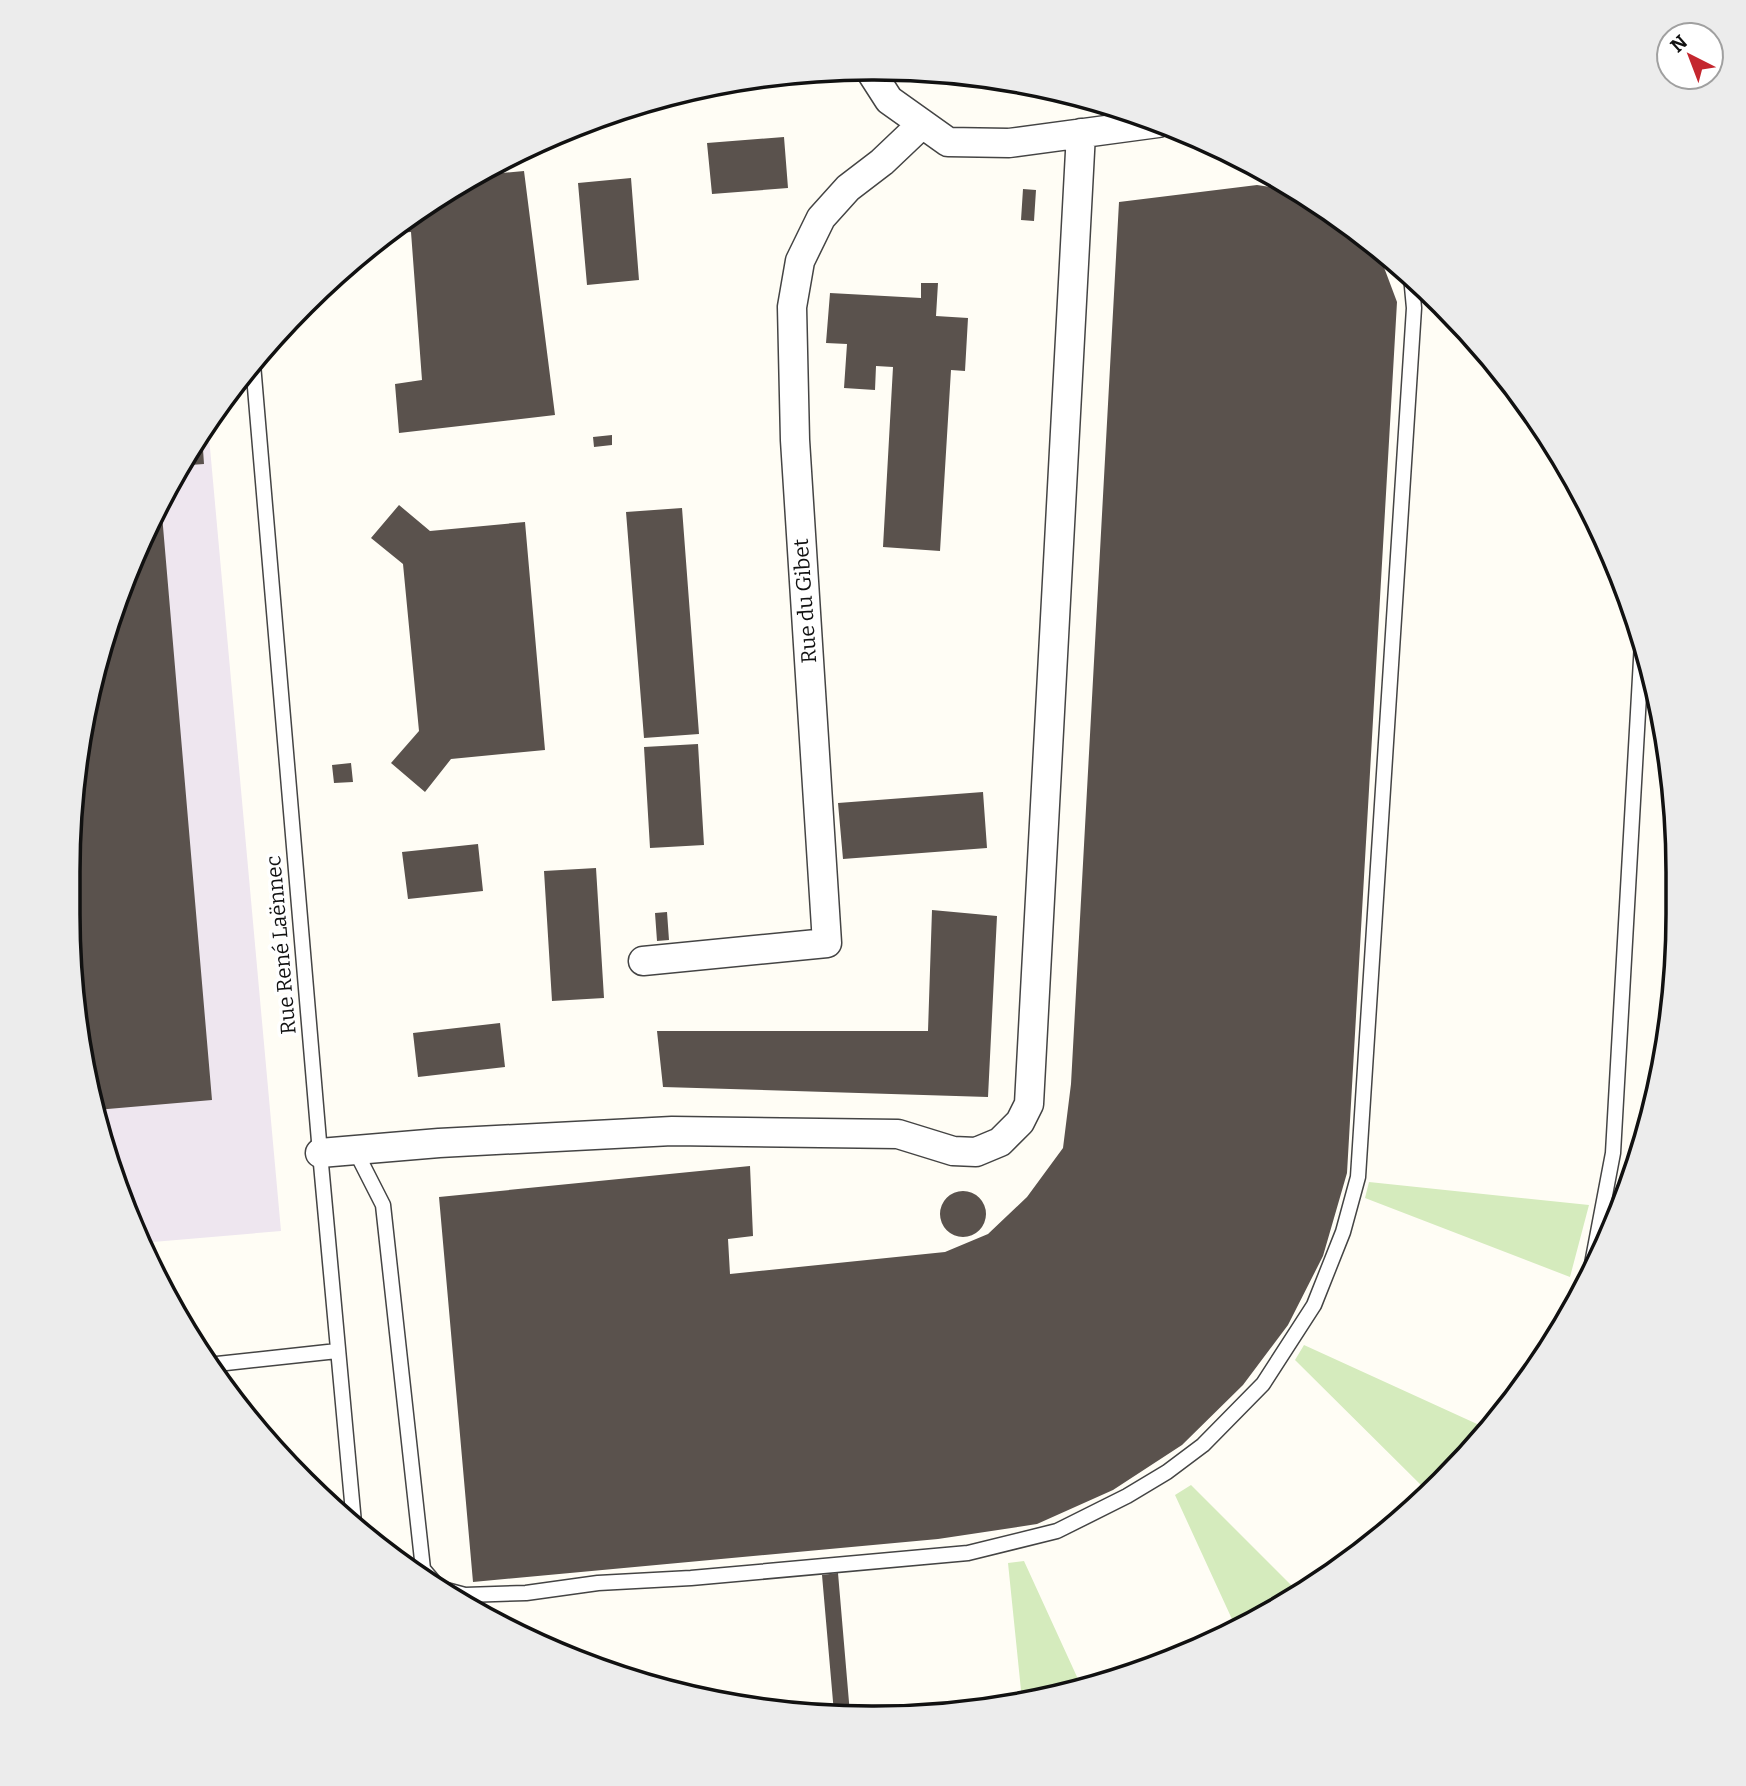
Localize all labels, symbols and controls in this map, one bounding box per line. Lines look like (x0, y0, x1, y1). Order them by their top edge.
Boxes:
north arrow (1655, 21, 1725, 91)
text: N (1666, 30, 1692, 57)
street label: Rue du Gibet (788, 537, 822, 664)
street label: Rue René Laënnec (260, 854, 302, 1035)

